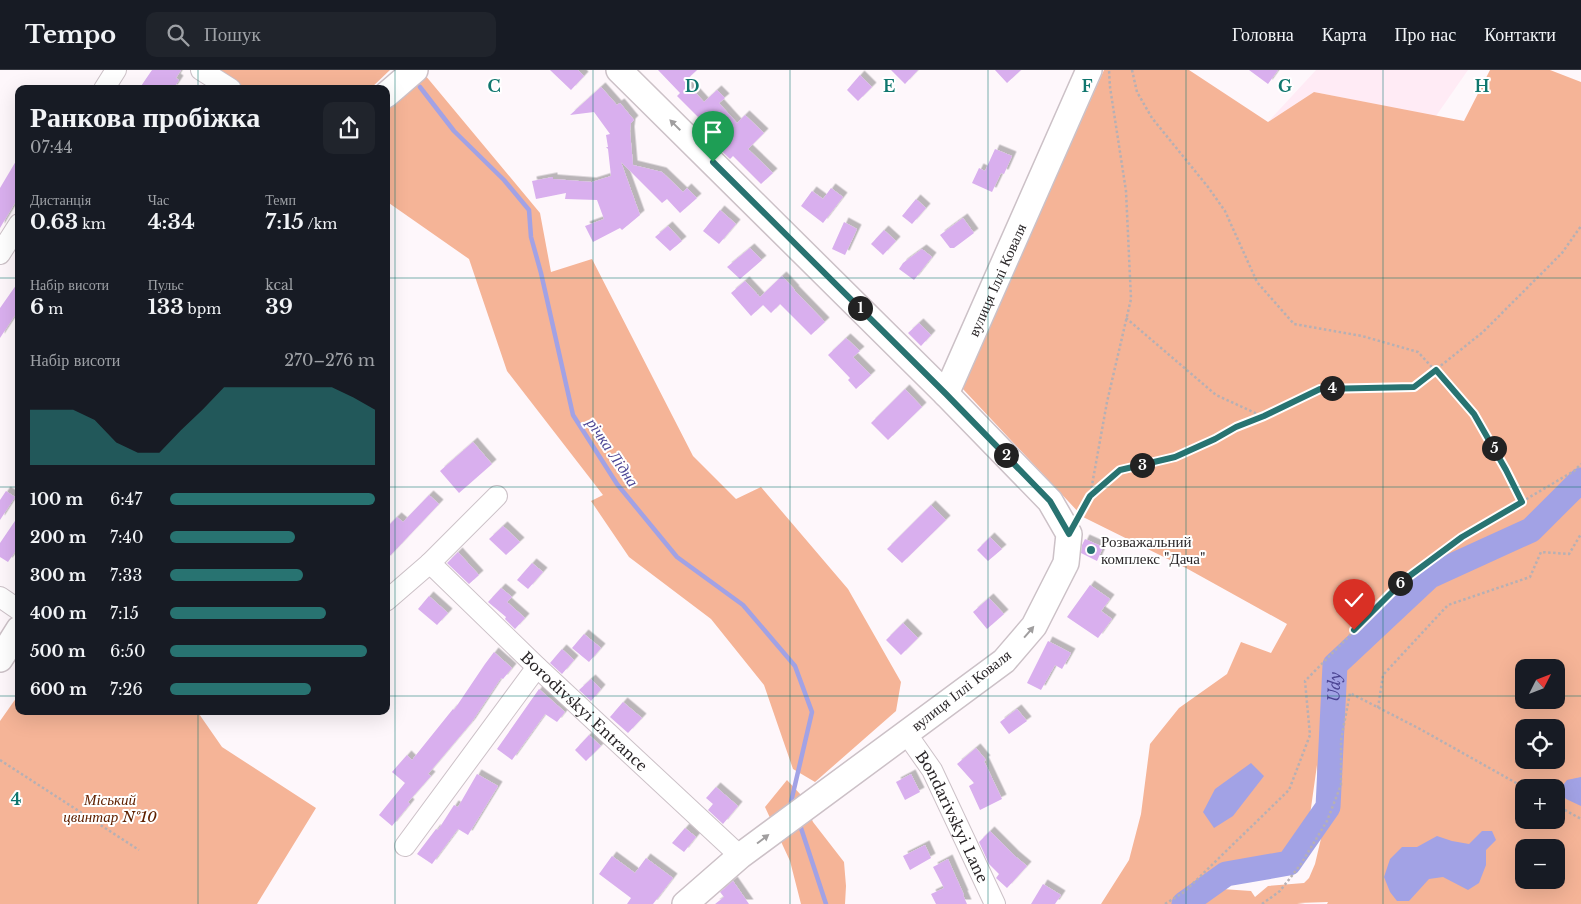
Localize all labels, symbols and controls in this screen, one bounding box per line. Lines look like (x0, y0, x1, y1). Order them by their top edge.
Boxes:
search box (146, 12, 496, 57)
text: Tempo (25, 20, 116, 49)
icon: search (164, 21, 192, 49)
text: Пошук (204, 23, 261, 46)
text: Головна (1232, 24, 1294, 46)
text: Карта (1322, 24, 1366, 46)
text: Про нас (1394, 24, 1456, 46)
text: Контакти (1484, 24, 1556, 46)
text: C (487, 76, 501, 96)
text: D (685, 76, 699, 96)
text: E (883, 76, 895, 96)
text: F (1081, 76, 1093, 96)
text: G (1278, 76, 1292, 96)
text: H (1474, 76, 1490, 96)
text: Ранкова пробіжка (30, 100, 260, 135)
button: share (323, 102, 375, 154)
pin (692, 111, 734, 162)
icon: arrive (699, 118, 727, 146)
one-way arrow (669, 120, 681, 132)
text: 07:44 (30, 137, 73, 157)
text: Дистанція (30, 191, 91, 209)
text: Час (148, 191, 169, 209)
text: Темп (265, 191, 296, 209)
text: 0.63 (30, 209, 78, 235)
text: 4:34 (148, 209, 195, 235)
text: 7:15 (265, 209, 304, 235)
text: km (78, 215, 106, 233)
text: /km (304, 215, 337, 233)
street label: вулиця Іллі Коваля (963, 220, 1030, 339)
text: Набір висоти (30, 276, 109, 294)
text: Пульс (148, 276, 184, 294)
text: kcal (265, 276, 293, 294)
text: 6 (30, 294, 44, 320)
text: 133 (148, 294, 184, 320)
text: 39 (265, 294, 293, 320)
pin: 1 (848, 296, 872, 320)
text: 1 (857, 299, 864, 317)
text: m (44, 300, 63, 318)
text: bpm (184, 300, 221, 318)
text: Набір висоти (30, 350, 120, 370)
text: 270–276 m (284, 350, 375, 370)
pin: 4 (1320, 376, 1344, 400)
text: 4 (1328, 379, 1337, 397)
water label: річка Лідна (582, 413, 643, 490)
pin: 5 (1482, 436, 1506, 460)
text: 5 (1490, 439, 1499, 457)
pin: 2 (994, 442, 1018, 468)
text: 2 (1002, 446, 1011, 464)
pin: 3 (1130, 452, 1154, 478)
text: 3 (1138, 456, 1147, 474)
text: 100 m (30, 489, 83, 509)
text: 6:47 (110, 489, 142, 509)
text: 200 m (30, 527, 87, 547)
text: 7:40 (110, 527, 143, 547)
place label: Розважальний комплекс "Дача" (1101, 532, 1205, 568)
marker: Розважальний комплекс "Дача" (1085, 544, 1097, 556)
text: 300 m (30, 565, 86, 585)
text: 7:33 (110, 565, 142, 585)
pin: 6 (1388, 570, 1412, 596)
text: 6 (1396, 574, 1405, 592)
pin (1333, 579, 1375, 630)
icon: check (1340, 586, 1368, 614)
text: 400 m (30, 603, 87, 623)
text: 7:15 (110, 603, 139, 623)
one-way arrow (1023, 627, 1035, 639)
text: 500 m (30, 641, 86, 661)
text: 6:50 (110, 641, 145, 661)
street label: вулиця Іллі Коваля (907, 645, 1015, 735)
street label: Borodivskyi Entrance (517, 647, 652, 775)
north arrow (1515, 659, 1565, 709)
map controls (1515, 659, 1565, 889)
water label: Udy (1323, 671, 1345, 702)
text: 600 m (30, 679, 87, 699)
text: 7:26 (110, 679, 143, 699)
button: locate (1515, 719, 1565, 769)
street label: Bondarivskyi Lane (912, 747, 993, 885)
button: + (1515, 779, 1565, 829)
text: 4 (11, 789, 21, 809)
park label: Міський цвинтар №10 (63, 790, 157, 826)
one-way arrow (756, 834, 770, 844)
button: − (1515, 839, 1565, 889)

